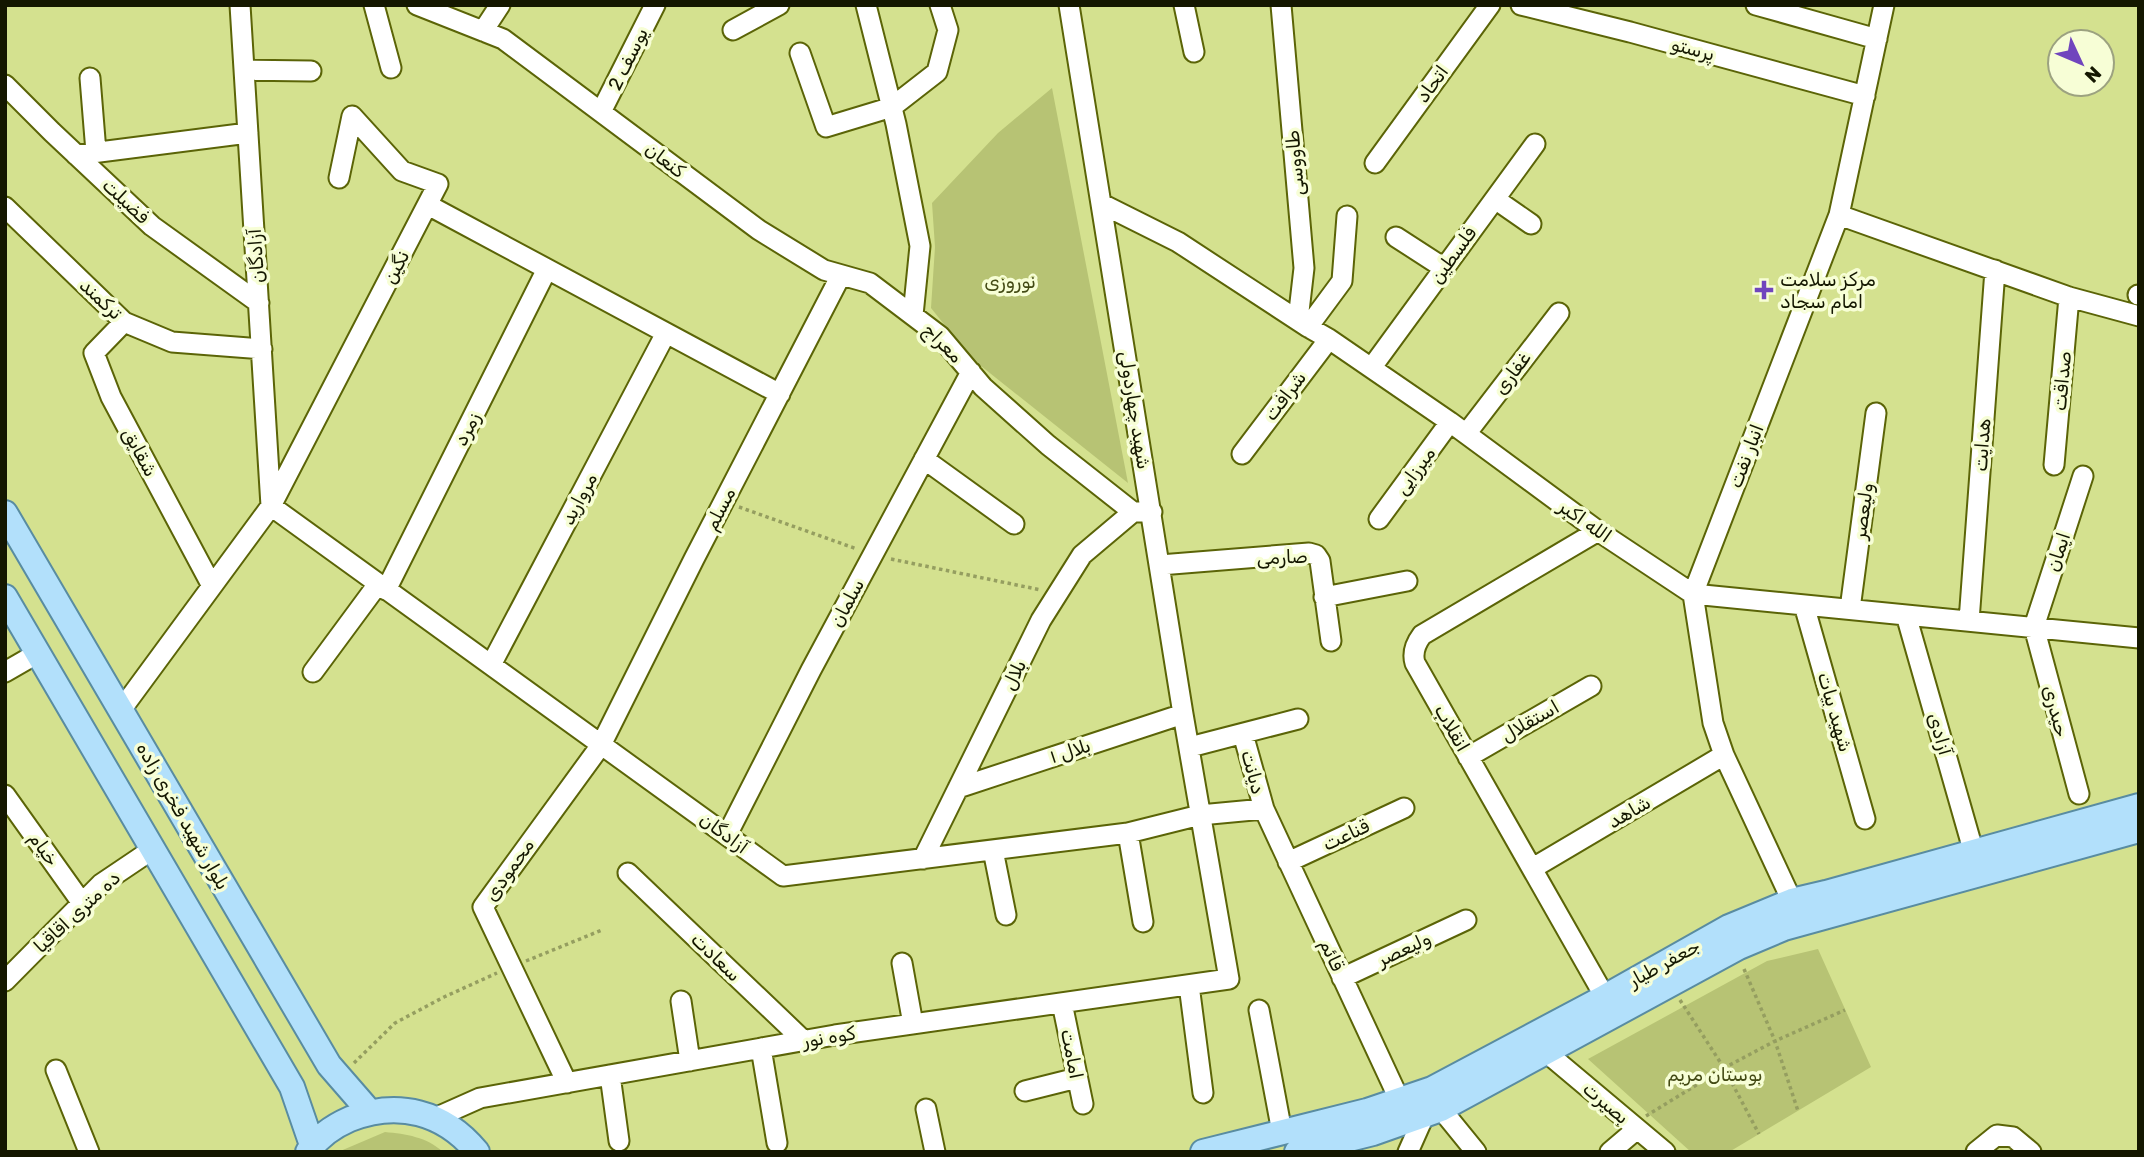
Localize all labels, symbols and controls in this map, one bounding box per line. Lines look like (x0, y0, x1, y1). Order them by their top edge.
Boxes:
street label: یوسف 2 (603, 24, 653, 94)
north arrow (2046, 28, 2116, 98)
street label: پرستو (1668, 32, 1717, 68)
street label: اتحاد (1411, 61, 1453, 107)
text: N (2080, 62, 2106, 87)
street label: طاووسی (1281, 129, 1309, 197)
street label: کنعان (640, 137, 690, 183)
street label: فضیلت (98, 174, 154, 229)
street label: فلسطین (1425, 222, 1481, 288)
street label: آزادگان (243, 227, 269, 284)
street label: نگین (378, 246, 414, 288)
place label: مرکز سلامت امام سجاد (1780, 268, 1876, 314)
park label: نوروزی (984, 270, 1036, 293)
street label: ترکمند (75, 274, 127, 324)
marker: مرکز سلامت امام سجاد (1754, 280, 1774, 300)
street label: معراج (917, 318, 968, 369)
street label: غفاری (1488, 347, 1536, 399)
street label: شهید چهاردولی (1114, 349, 1156, 471)
street label: صداقت (2048, 350, 2076, 412)
street label: شرافت (1259, 367, 1311, 425)
street label: زمرد (449, 408, 485, 450)
street label: هدایت (1969, 418, 1995, 472)
street label: انبار نفت (1723, 421, 1769, 491)
street label: شقایق (118, 424, 162, 480)
street label: میرزایی (1390, 442, 1440, 500)
street label: مروارید (556, 469, 602, 529)
street label: ولیعصر (1848, 481, 1878, 542)
street label: مسلم (699, 484, 741, 535)
street label: الله اکبر (1553, 494, 1616, 547)
street label: ایمان (2041, 529, 2075, 575)
street label: صارمی (1256, 545, 1308, 569)
street label: سلمان (825, 575, 869, 631)
street label: بلال (997, 656, 1031, 694)
street label: شهید بیات (1813, 670, 1857, 754)
street label: حیدری (2038, 683, 2074, 739)
street label: استقلال (1497, 695, 1563, 747)
street label: انقلاب (1429, 700, 1475, 756)
street label: آزادی (1923, 710, 1957, 758)
street label: بلال ۱ (1047, 734, 1093, 768)
street label: بلوار شهید فخری زاده (131, 738, 235, 894)
street label: دیانت (1236, 748, 1270, 796)
street label: شاهد (1603, 791, 1655, 833)
street label: آزادگان (695, 808, 753, 859)
street label: قناعت (1319, 814, 1373, 856)
street label: خیام (23, 828, 64, 871)
street label: محمودی (479, 834, 539, 906)
street label: ده متری اقاقیا (29, 866, 125, 958)
street label: ولیعصر (1373, 927, 1435, 972)
street label: سعادت (686, 928, 746, 986)
street label: جعفر طیار (1623, 934, 1704, 993)
street label: قائم (1314, 935, 1349, 975)
street label: کوه نور (800, 1021, 857, 1053)
street label: امامت (1056, 1027, 1088, 1081)
park label: بوستان مریم (1667, 1063, 1763, 1087)
street label: بصیرت (1578, 1077, 1634, 1129)

